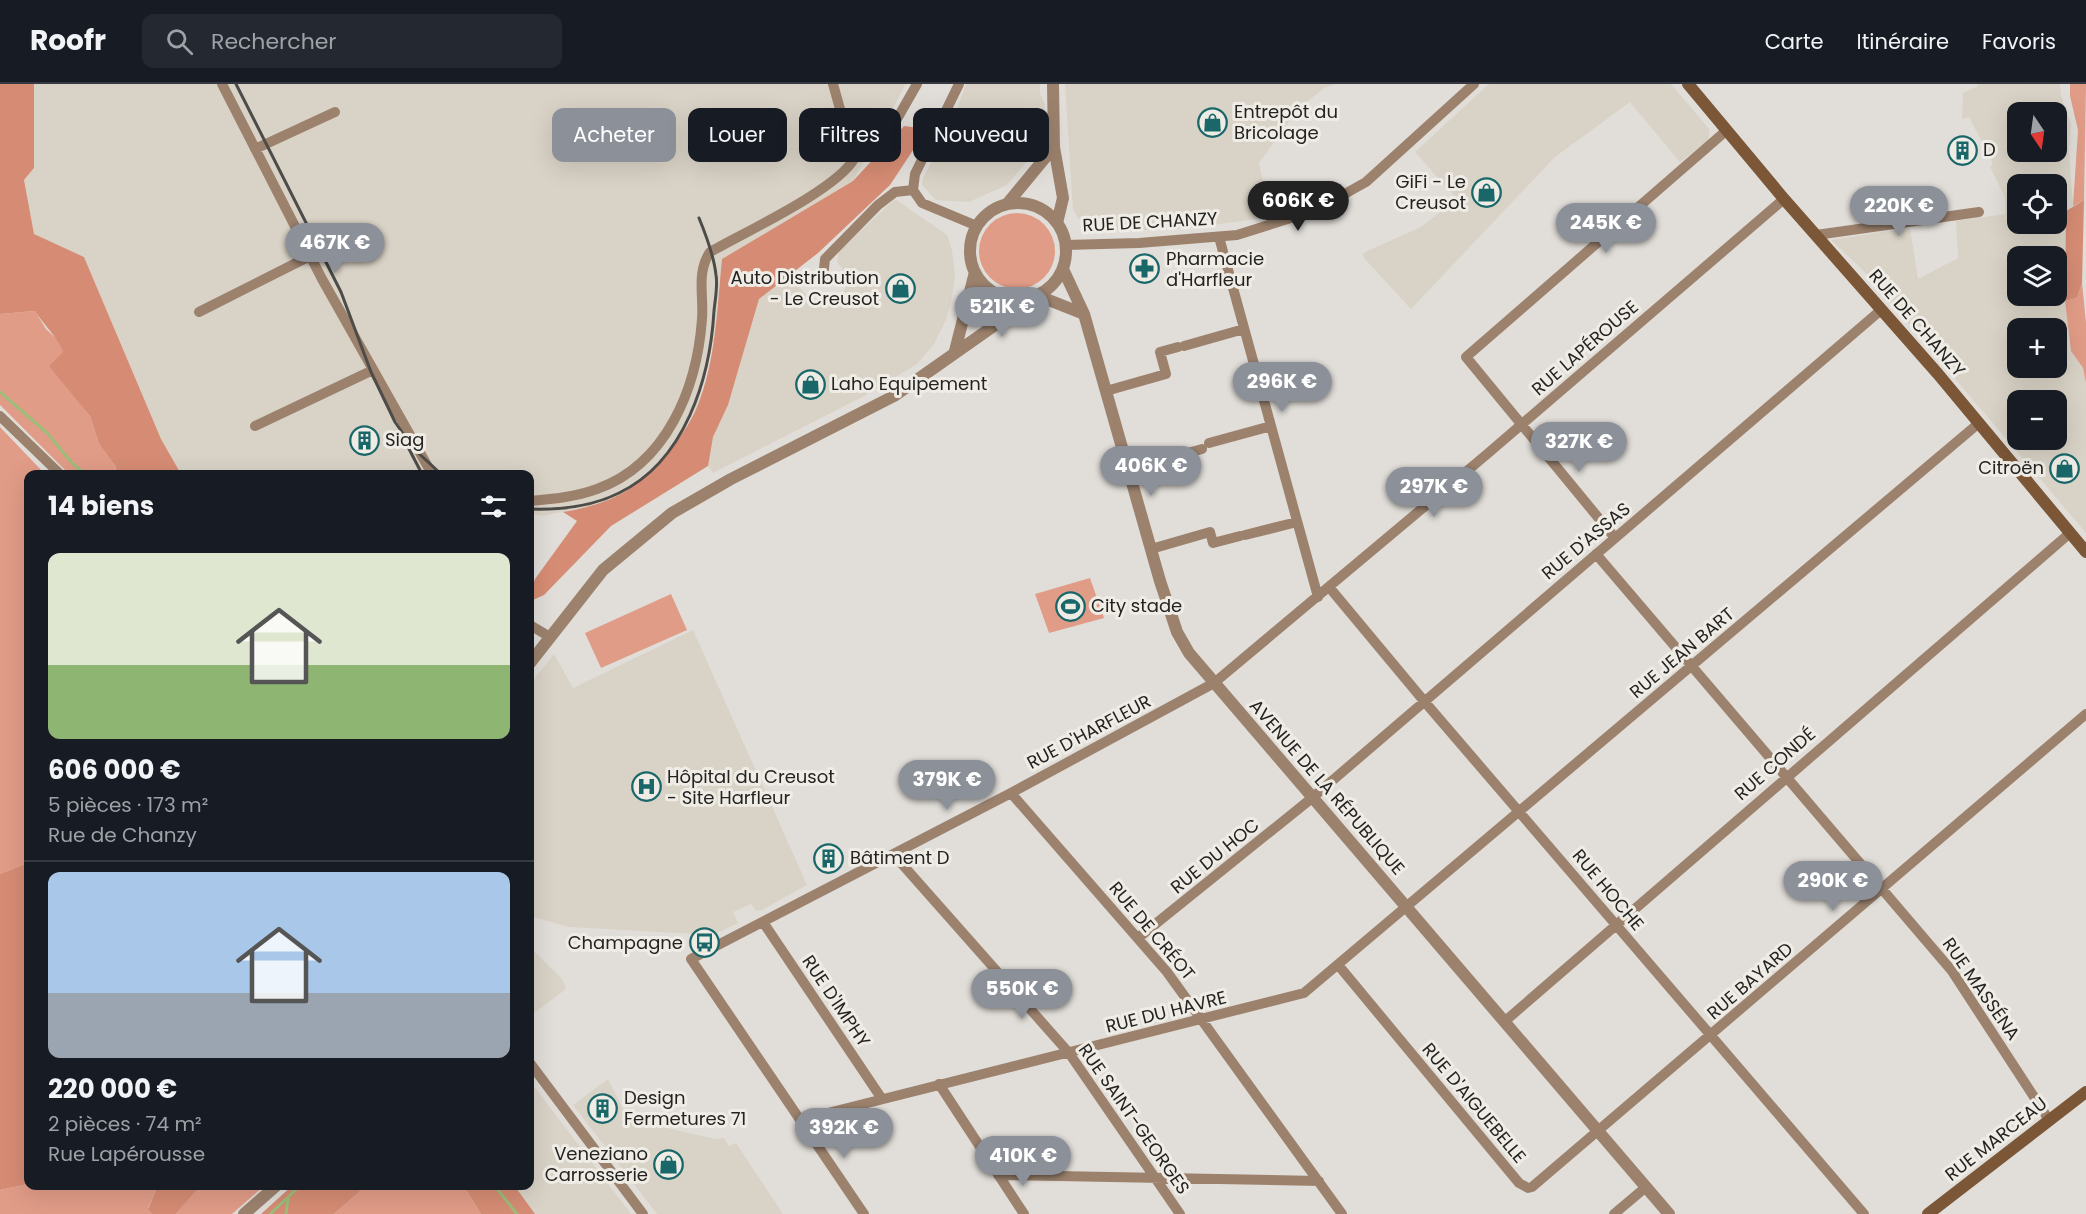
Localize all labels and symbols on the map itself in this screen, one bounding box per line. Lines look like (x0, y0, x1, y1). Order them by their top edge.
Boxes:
place label: Entrepôt du Bricolage (1234, 99, 1338, 145)
north arrow (2007, 102, 2067, 162)
shop icon: Entrepôt du Bricolage (1197, 106, 1229, 138)
building icon: D (1946, 134, 1978, 166)
place label: D (1983, 137, 1996, 162)
place label: GiFi - Le Creusot (1395, 169, 1466, 215)
shop icon: GiFi - Le Creusot (1471, 176, 1503, 208)
pin: 606K € (1249, 181, 1347, 232)
pin: 220K € (1850, 186, 1948, 237)
pin: 245K € (1557, 203, 1655, 254)
street label: RUE DE CHANZY (1082, 205, 1219, 238)
pin: 467K € (286, 223, 384, 274)
place label: Pharmacie d'Harfleur (1166, 246, 1264, 292)
pharmacy icon: Pharmacie d'Harfleur (1129, 253, 1161, 285)
street label: RUE DE CHANZY (1864, 263, 1972, 382)
place label: Auto Distribution - Le Creusot (731, 265, 879, 311)
shop icon: Auto Distribution - Le Creusot (884, 272, 916, 304)
pin: 521K € (953, 287, 1051, 338)
street label: RUE LAPÉROUSE (1526, 294, 1643, 401)
pin: 296K € (1233, 362, 1331, 413)
shop icon: Laho Equipement (794, 368, 826, 400)
place label: Laho Equipement (831, 371, 987, 396)
pin: 327K € (1530, 422, 1628, 473)
building icon: Siag (348, 424, 380, 456)
place label: Siag (385, 427, 424, 452)
pin: 406K € (1102, 446, 1200, 497)
shop icon: Citroën (2049, 452, 2081, 484)
place label: Citroën (1978, 455, 2044, 480)
pin: 297K € (1385, 467, 1483, 518)
street label: RUE D'ASSAS (1536, 496, 1635, 585)
sports icon: City stade (1054, 590, 1086, 622)
place label: City stade (1091, 593, 1182, 618)
street label: RUE JEAN BART (1624, 601, 1739, 704)
street label: RUE D'HARFLEUR (1022, 688, 1155, 775)
street label: AVENUE DE LA RÉPUBLIQUE (1244, 693, 1411, 880)
street label: RUE CONDÉ (1729, 721, 1821, 806)
pin: 379K € (898, 760, 996, 811)
place label: Hôpital du Creusot - Site Harfleur (667, 764, 835, 810)
hospital icon: Hôpital du Creusot - Site Harfleur (630, 771, 662, 803)
street label: RUE DU HOC (1165, 812, 1264, 899)
building icon: Bâtiment D (813, 842, 845, 874)
street label: RUE HOCHE (1567, 844, 1650, 936)
place label: Bâtiment D (850, 845, 950, 870)
pin: 290K € (1784, 861, 1882, 912)
street label: RUE DE CRÉOT (1104, 876, 1201, 986)
bus stop icon: Champagne (688, 927, 720, 959)
place label: Champagne (568, 930, 683, 955)
street label: RUE MASSÉNA (1937, 932, 2026, 1045)
street label: RUE BAYARD (1701, 936, 1798, 1025)
street label: RUE D'IMPHY (796, 950, 877, 1052)
pin: 550K € (973, 969, 1071, 1020)
street label: RUE DU HAVRE (1103, 984, 1229, 1039)
street label: RUE D'AIGUEBELLE (1417, 1037, 1532, 1168)
street label: RUE SAINT-GEORGES (1073, 1038, 1196, 1199)
place label: Design Fermetures 71 (624, 1085, 746, 1131)
street label: RUE MARCEAU (1939, 1091, 2052, 1186)
building icon: Design Fermetures 71 (587, 1092, 619, 1124)
pin: 392K € (795, 1108, 893, 1159)
pin: 410K € (974, 1136, 1072, 1187)
place label: Veneziano Carrosserie (545, 1141, 648, 1187)
shop icon: Veneziano Carrosserie (653, 1148, 685, 1180)

